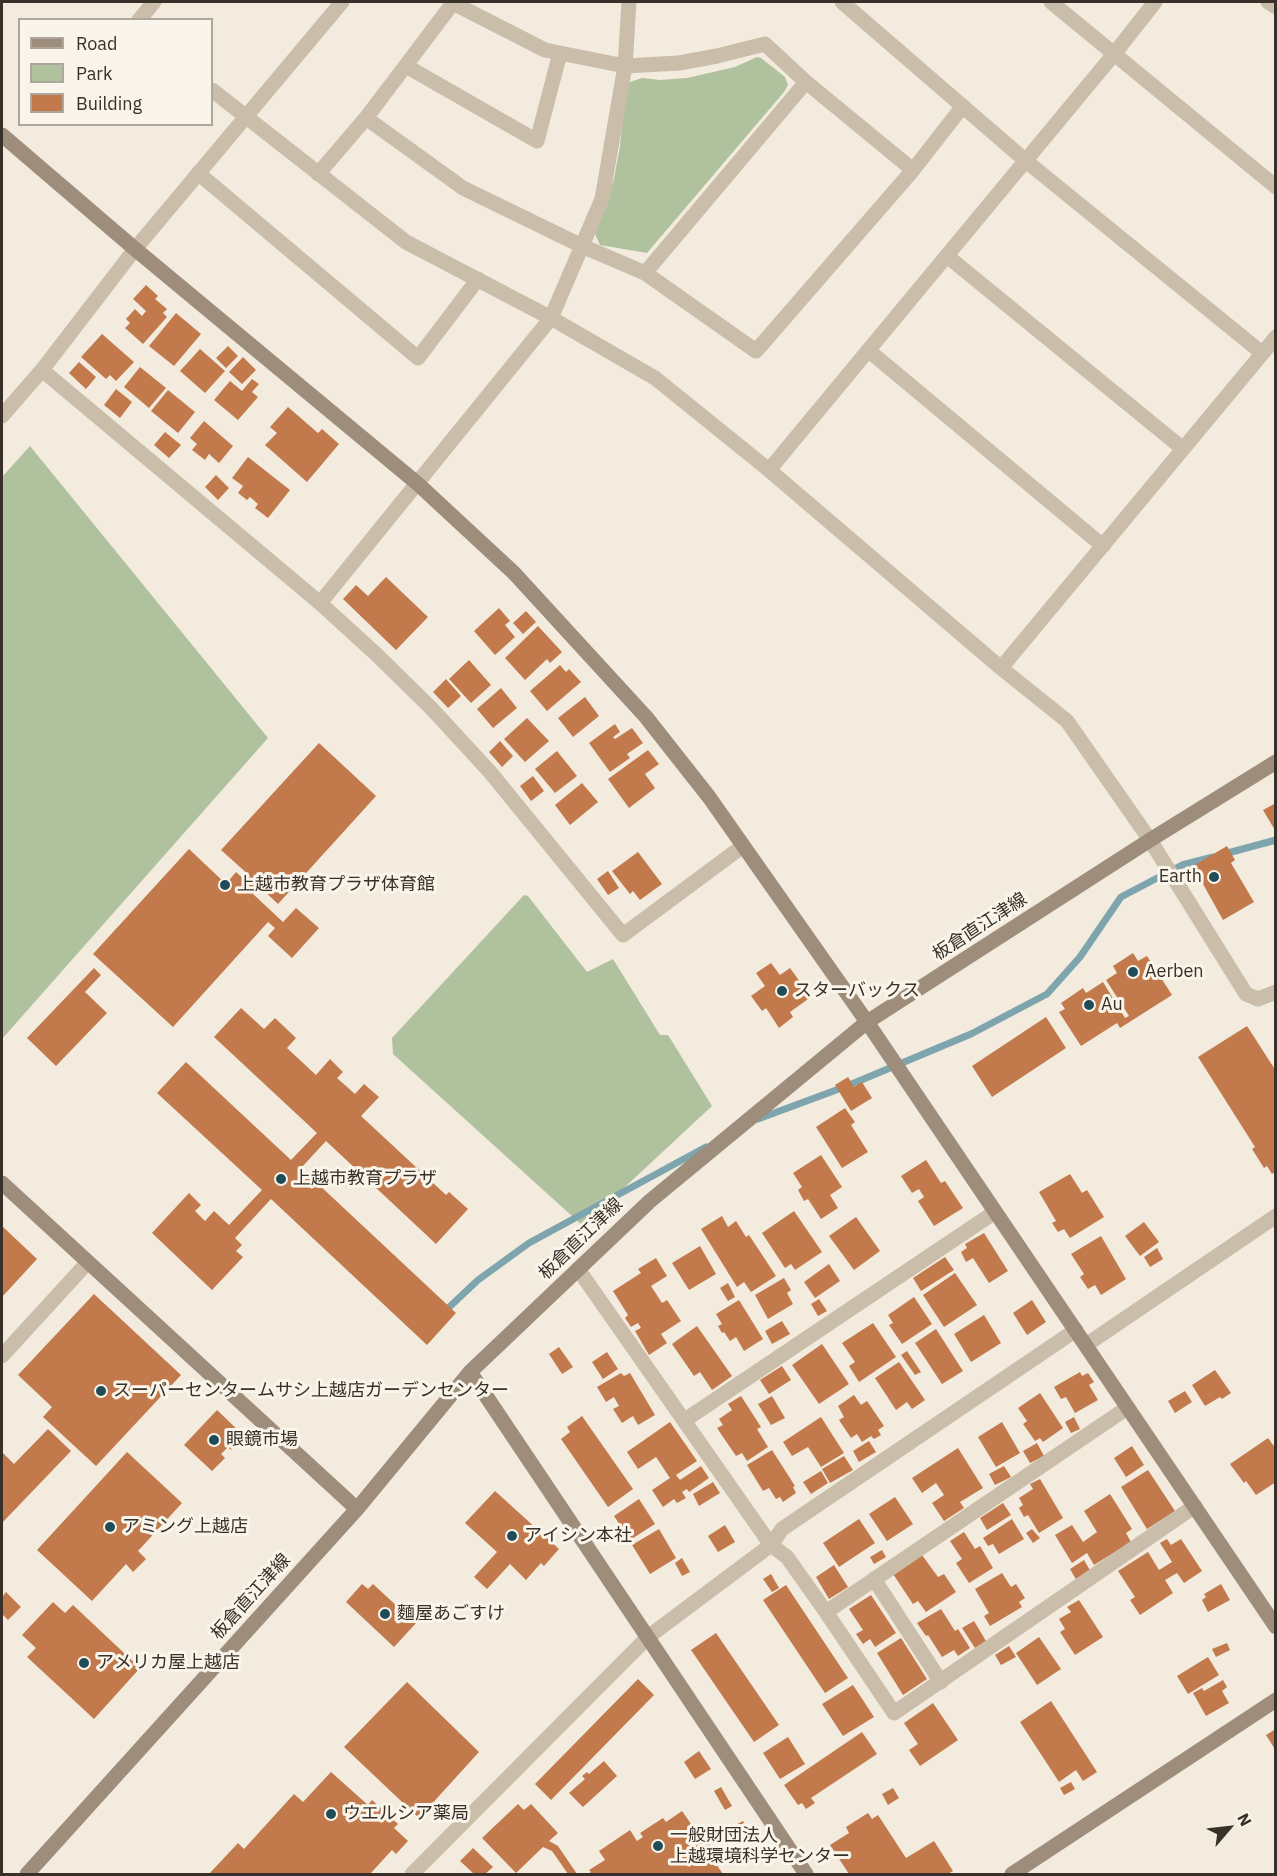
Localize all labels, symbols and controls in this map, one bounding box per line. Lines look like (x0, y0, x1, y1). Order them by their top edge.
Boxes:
legend (18, 18, 213, 126)
text: Road (76, 32, 117, 55)
text: Park (76, 62, 112, 85)
text: Building (76, 92, 142, 115)
place label: Earth (1159, 866, 1202, 888)
marker: Earth (1207, 870, 1221, 884)
place label: 上越市教育プラザ体育館 (237, 874, 435, 896)
marker: 上越市教育プラザ体育館 (218, 878, 232, 892)
street label: 板倉直江津線 (929, 889, 1031, 965)
place label: Aerben (1145, 961, 1204, 983)
marker: Aerben (1126, 965, 1140, 979)
place label: スターバックス (794, 980, 920, 1002)
marker: スターバックス (775, 984, 789, 998)
place label: Au (1101, 994, 1123, 1016)
marker: Au (1082, 998, 1096, 1012)
place label: 上越市教育プラザ (293, 1168, 437, 1190)
marker: 上越市教育プラザ (274, 1172, 288, 1186)
street label: 板倉直江津線 (535, 1194, 627, 1284)
place label: スーパーセンタームサシ上越店ガーデンセンター (113, 1380, 509, 1402)
marker: スーパーセンタームサシ上越店ガーデンセンター (94, 1384, 108, 1398)
place label: 眼鏡市場 (226, 1429, 298, 1451)
marker: 眼鏡市場 (207, 1433, 221, 1447)
place label: アミング上越店 (122, 1516, 248, 1538)
marker: アミング上越店 (103, 1520, 117, 1534)
place label: アイシン本社 (524, 1525, 632, 1547)
marker: アイシン本社 (505, 1529, 519, 1543)
street label: 板倉直江津線 (207, 1550, 295, 1644)
place label: 麵屋あごすけ (397, 1603, 505, 1625)
marker: 麵屋あごすけ (378, 1607, 392, 1621)
place label: アメリカ屋上越店 (96, 1652, 240, 1674)
marker: アメリカ屋上越店 (77, 1656, 91, 1670)
north arrow (1199, 1798, 1259, 1858)
place label: ウエルシア薬局 (343, 1803, 469, 1825)
marker: ウエルシア薬局 (324, 1807, 338, 1821)
text: N (1233, 1810, 1256, 1829)
place label: 一般財団法人 上越環境科学センター (670, 1825, 850, 1868)
marker: 一般財団法人 上越環境科学センター (651, 1839, 665, 1853)

